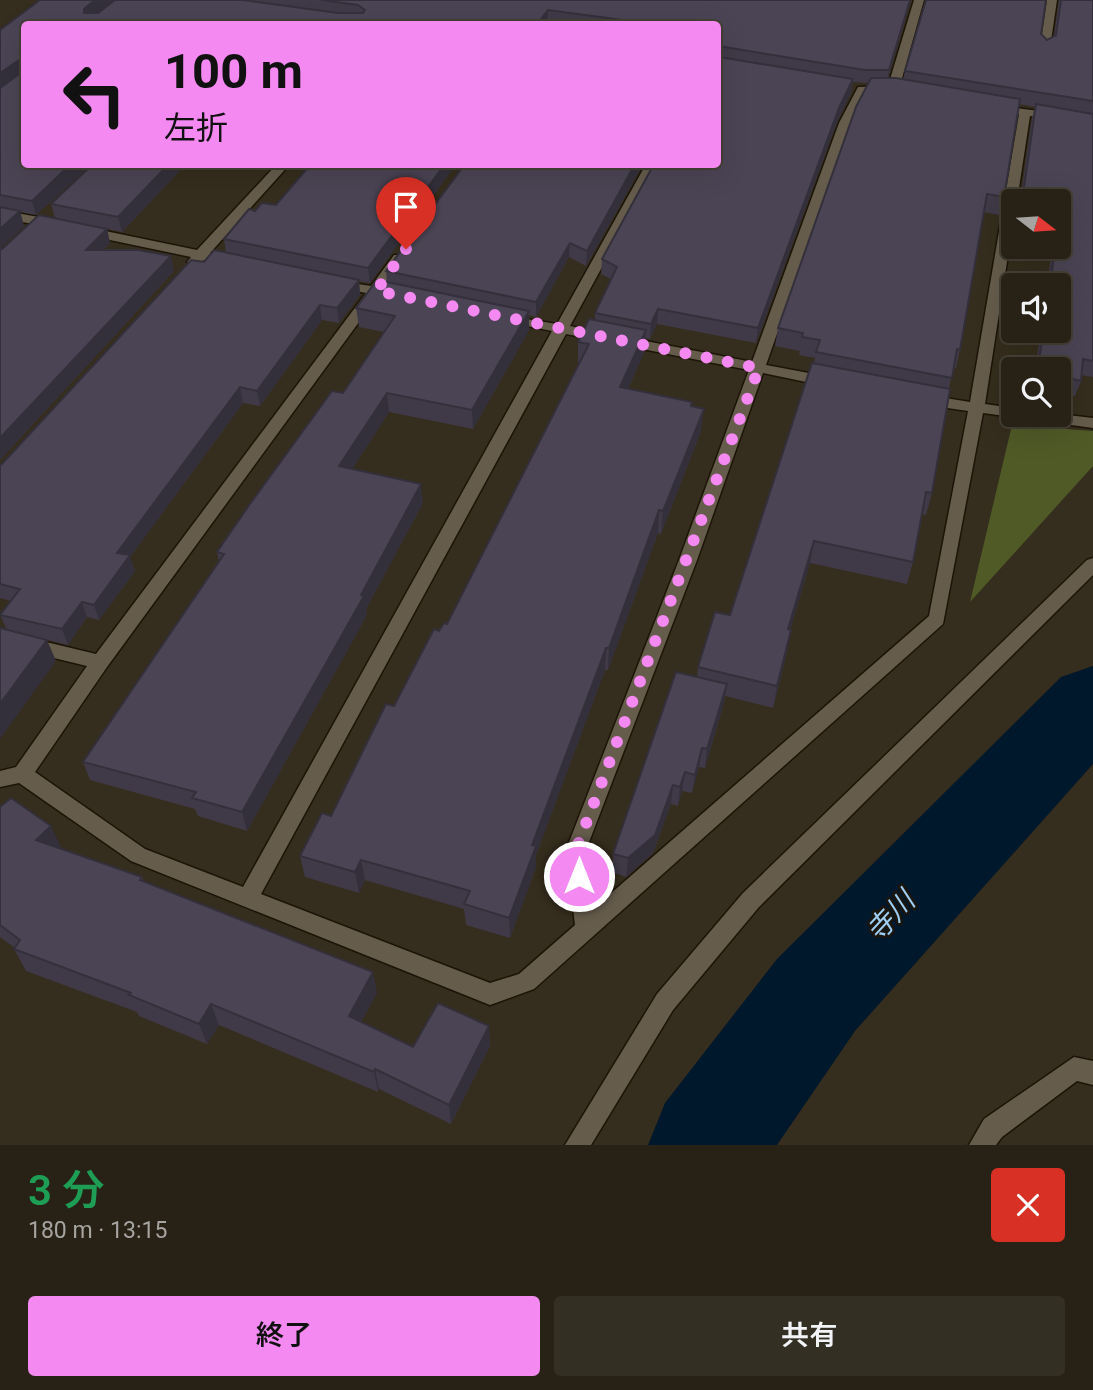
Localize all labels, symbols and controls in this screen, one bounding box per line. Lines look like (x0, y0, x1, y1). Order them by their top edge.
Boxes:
text: 100 m (164, 43, 303, 100)
icon: left (49, 49, 140, 140)
text: 左折 (164, 109, 228, 147)
pin (376, 177, 436, 249)
icon: arrive (387, 188, 425, 226)
north arrow (1001, 189, 1071, 259)
map controls (1001, 189, 1071, 427)
button: sound (1001, 273, 1071, 343)
button: search (1001, 357, 1071, 427)
position arrow (542, 839, 616, 913)
water label: 寺川 (859, 882, 924, 948)
text: 3 分 (28, 1166, 104, 1215)
button: close (991, 1168, 1065, 1242)
text: 180 m · 13:15 (28, 1217, 167, 1244)
button: 終了 (28, 1296, 540, 1376)
button: 共有 (554, 1296, 1065, 1376)

